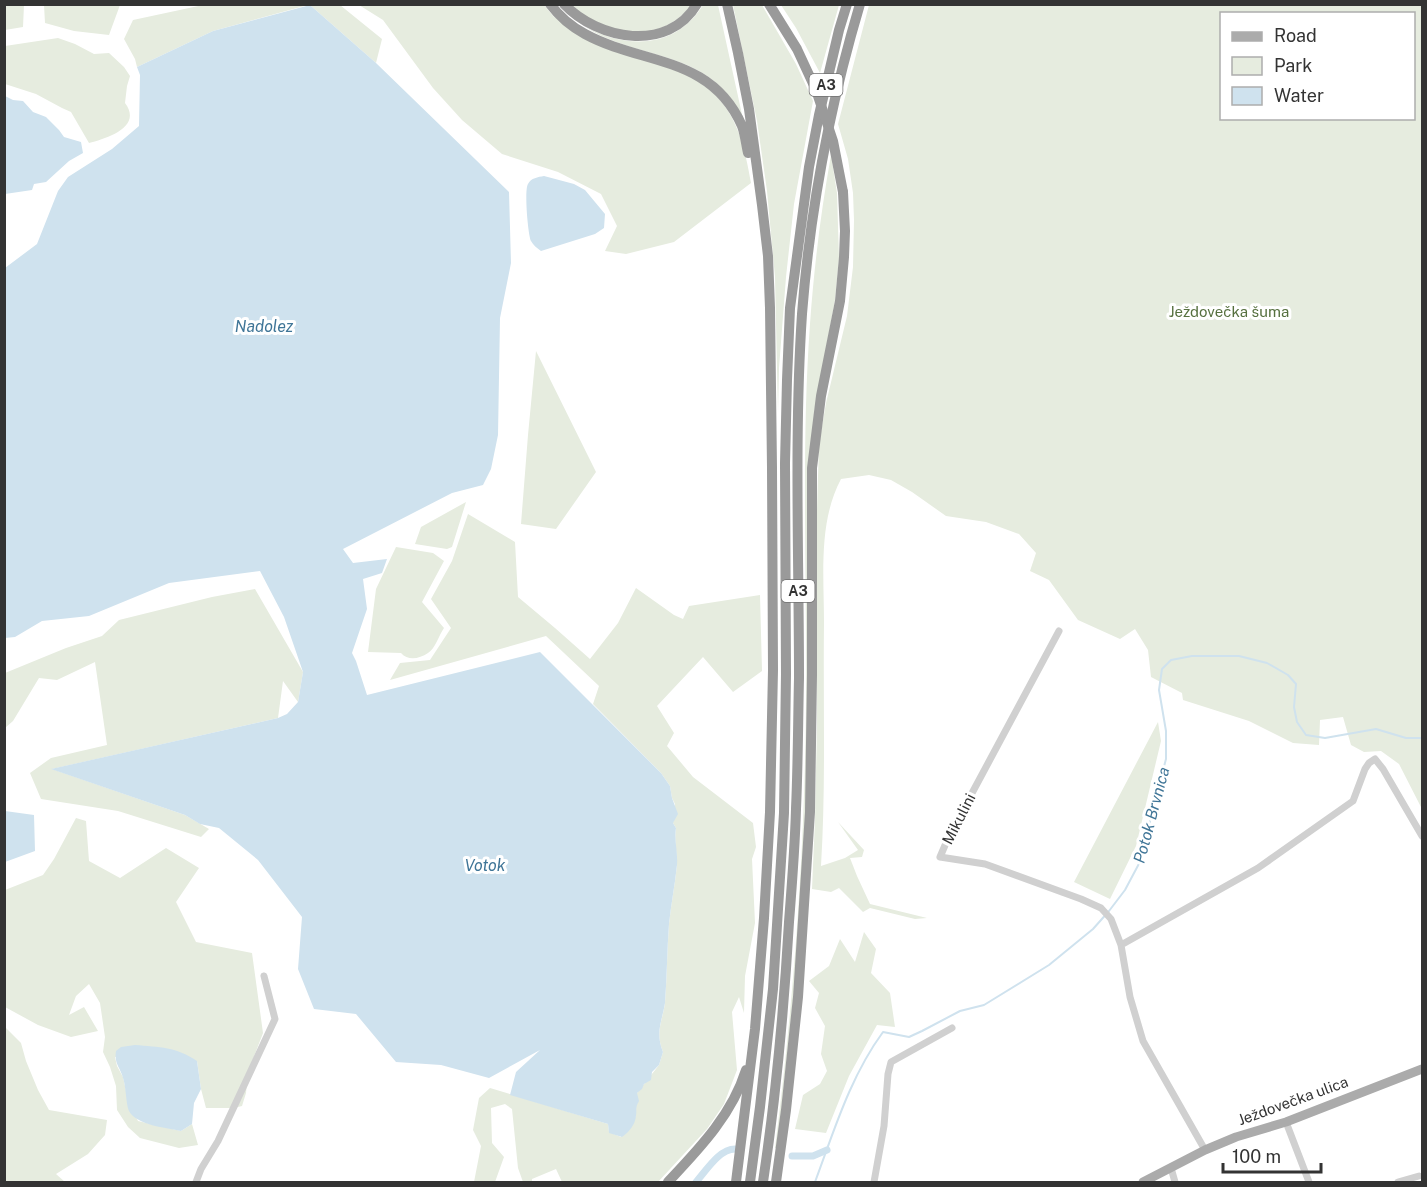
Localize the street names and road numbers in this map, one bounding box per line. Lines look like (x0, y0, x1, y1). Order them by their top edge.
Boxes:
road number: A3 (810, 74, 842, 96)
road number: A3 (782, 580, 814, 602)
street label: Mikulini (939, 791, 979, 847)
street label: Ježdovečka ulica (1235, 1073, 1350, 1128)

